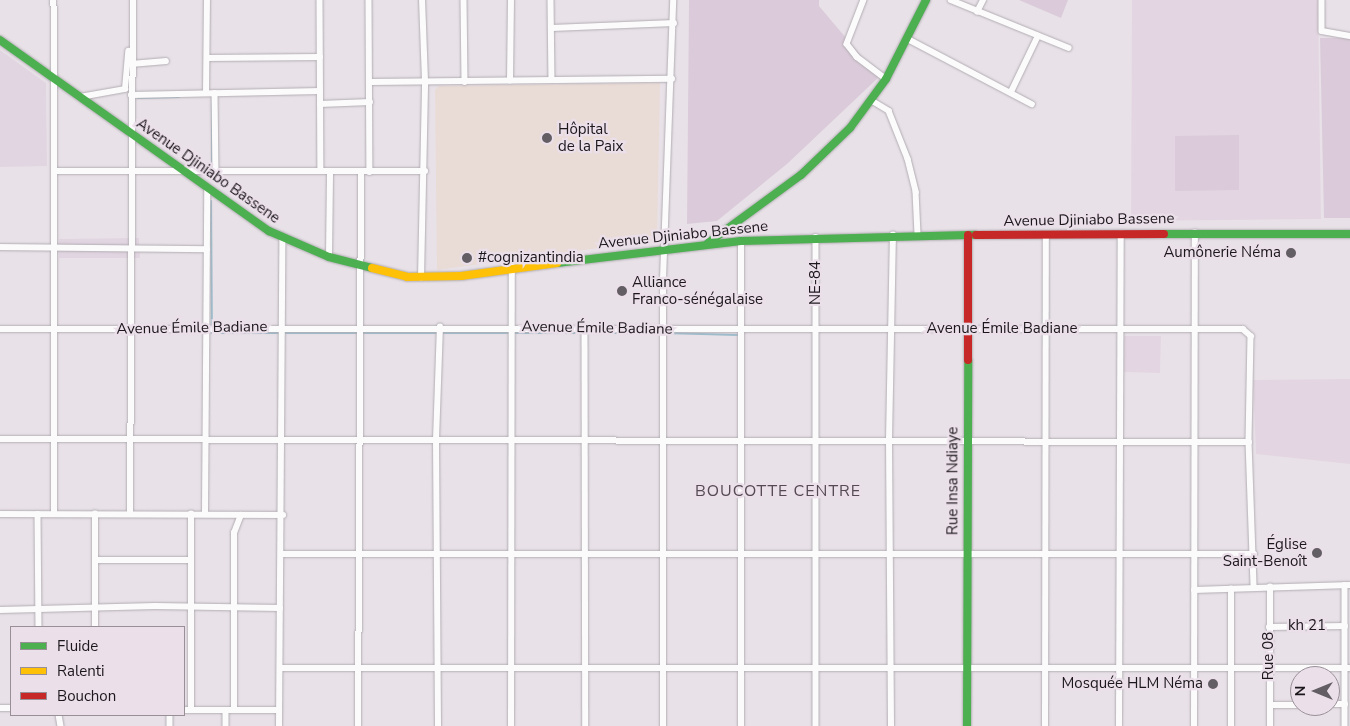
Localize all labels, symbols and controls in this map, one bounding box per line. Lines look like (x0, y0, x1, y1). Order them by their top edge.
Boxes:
street label: Avenue Djiniabo Bassene (133, 115, 283, 227)
place label: Hôpital de la Paix (558, 120, 623, 155)
marker: Hôpital de la Paix (540, 131, 554, 145)
street label: Avenue Djiniabo Bassene (1003, 210, 1175, 230)
street label: Avenue Djiniabo Bassene (597, 217, 769, 253)
place label: Aumônerie Néma (1163, 244, 1281, 262)
marker: Aumônerie Néma (1285, 247, 1297, 259)
place label: #cognizantindia (478, 249, 584, 267)
marker: #cognizantindia (460, 251, 474, 265)
street label: NE-84 (807, 261, 825, 305)
place label: Alliance Franco-sénégalaise (632, 273, 763, 308)
marker: Alliance Franco-sénégalaise (616, 285, 628, 297)
street label: Avenue Émile Badiane (116, 318, 268, 338)
street label: Avenue Émile Badiane (521, 318, 673, 338)
street label: Avenue Émile Badiane (927, 320, 1077, 338)
street label: Rue Insa Ndiaye (944, 427, 962, 535)
district label: BOUCOTTE CENTRE (693, 481, 863, 501)
place label: Église Saint-Benoît (1223, 535, 1307, 570)
marker: Église Saint-Benoît (1311, 547, 1323, 559)
street label: kh 21 (1288, 617, 1326, 635)
legend (10, 626, 185, 716)
street label: Rue 08 (1260, 632, 1278, 680)
text: Fluide (57, 636, 98, 656)
text: Ralenti (57, 661, 105, 681)
north arrow (1290, 666, 1340, 716)
place label: Mosquée HLM Néma (1062, 675, 1203, 693)
marker: Mosquée HLM Néma (1207, 678, 1219, 690)
text: Bouchon (57, 686, 116, 706)
text: N (1291, 686, 1310, 696)

